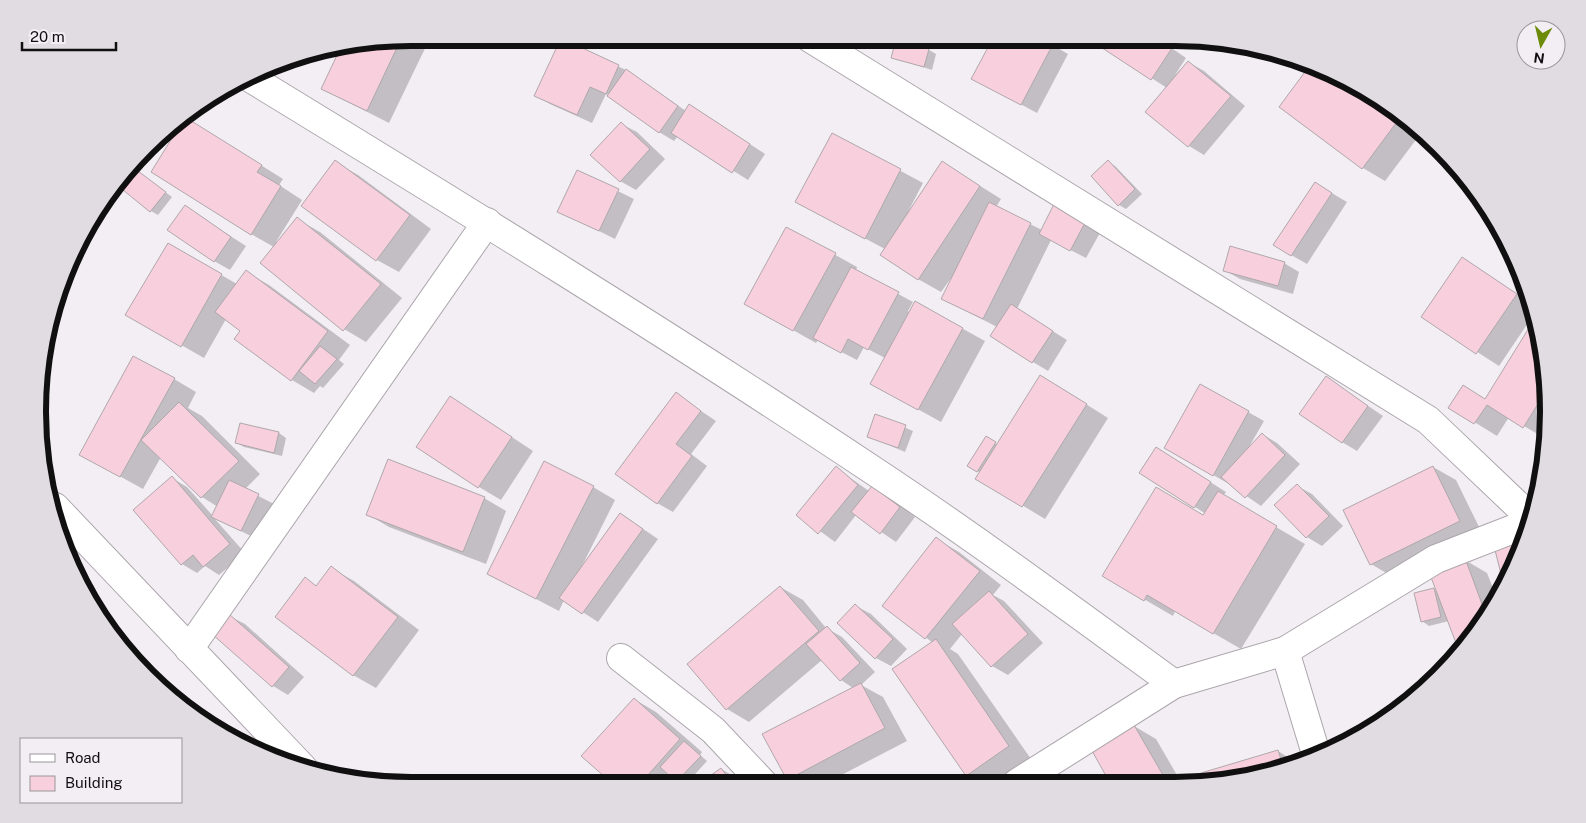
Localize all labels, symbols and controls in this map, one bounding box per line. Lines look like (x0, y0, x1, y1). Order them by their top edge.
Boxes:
scale bar (22, 20, 116, 52)
north arrow (1516, 20, 1566, 70)
text: 20 m (30, 28, 65, 45)
text: N (1533, 49, 1546, 67)
legend (20, 738, 182, 803)
text: Road (65, 749, 101, 766)
text: Building (65, 774, 123, 791)

